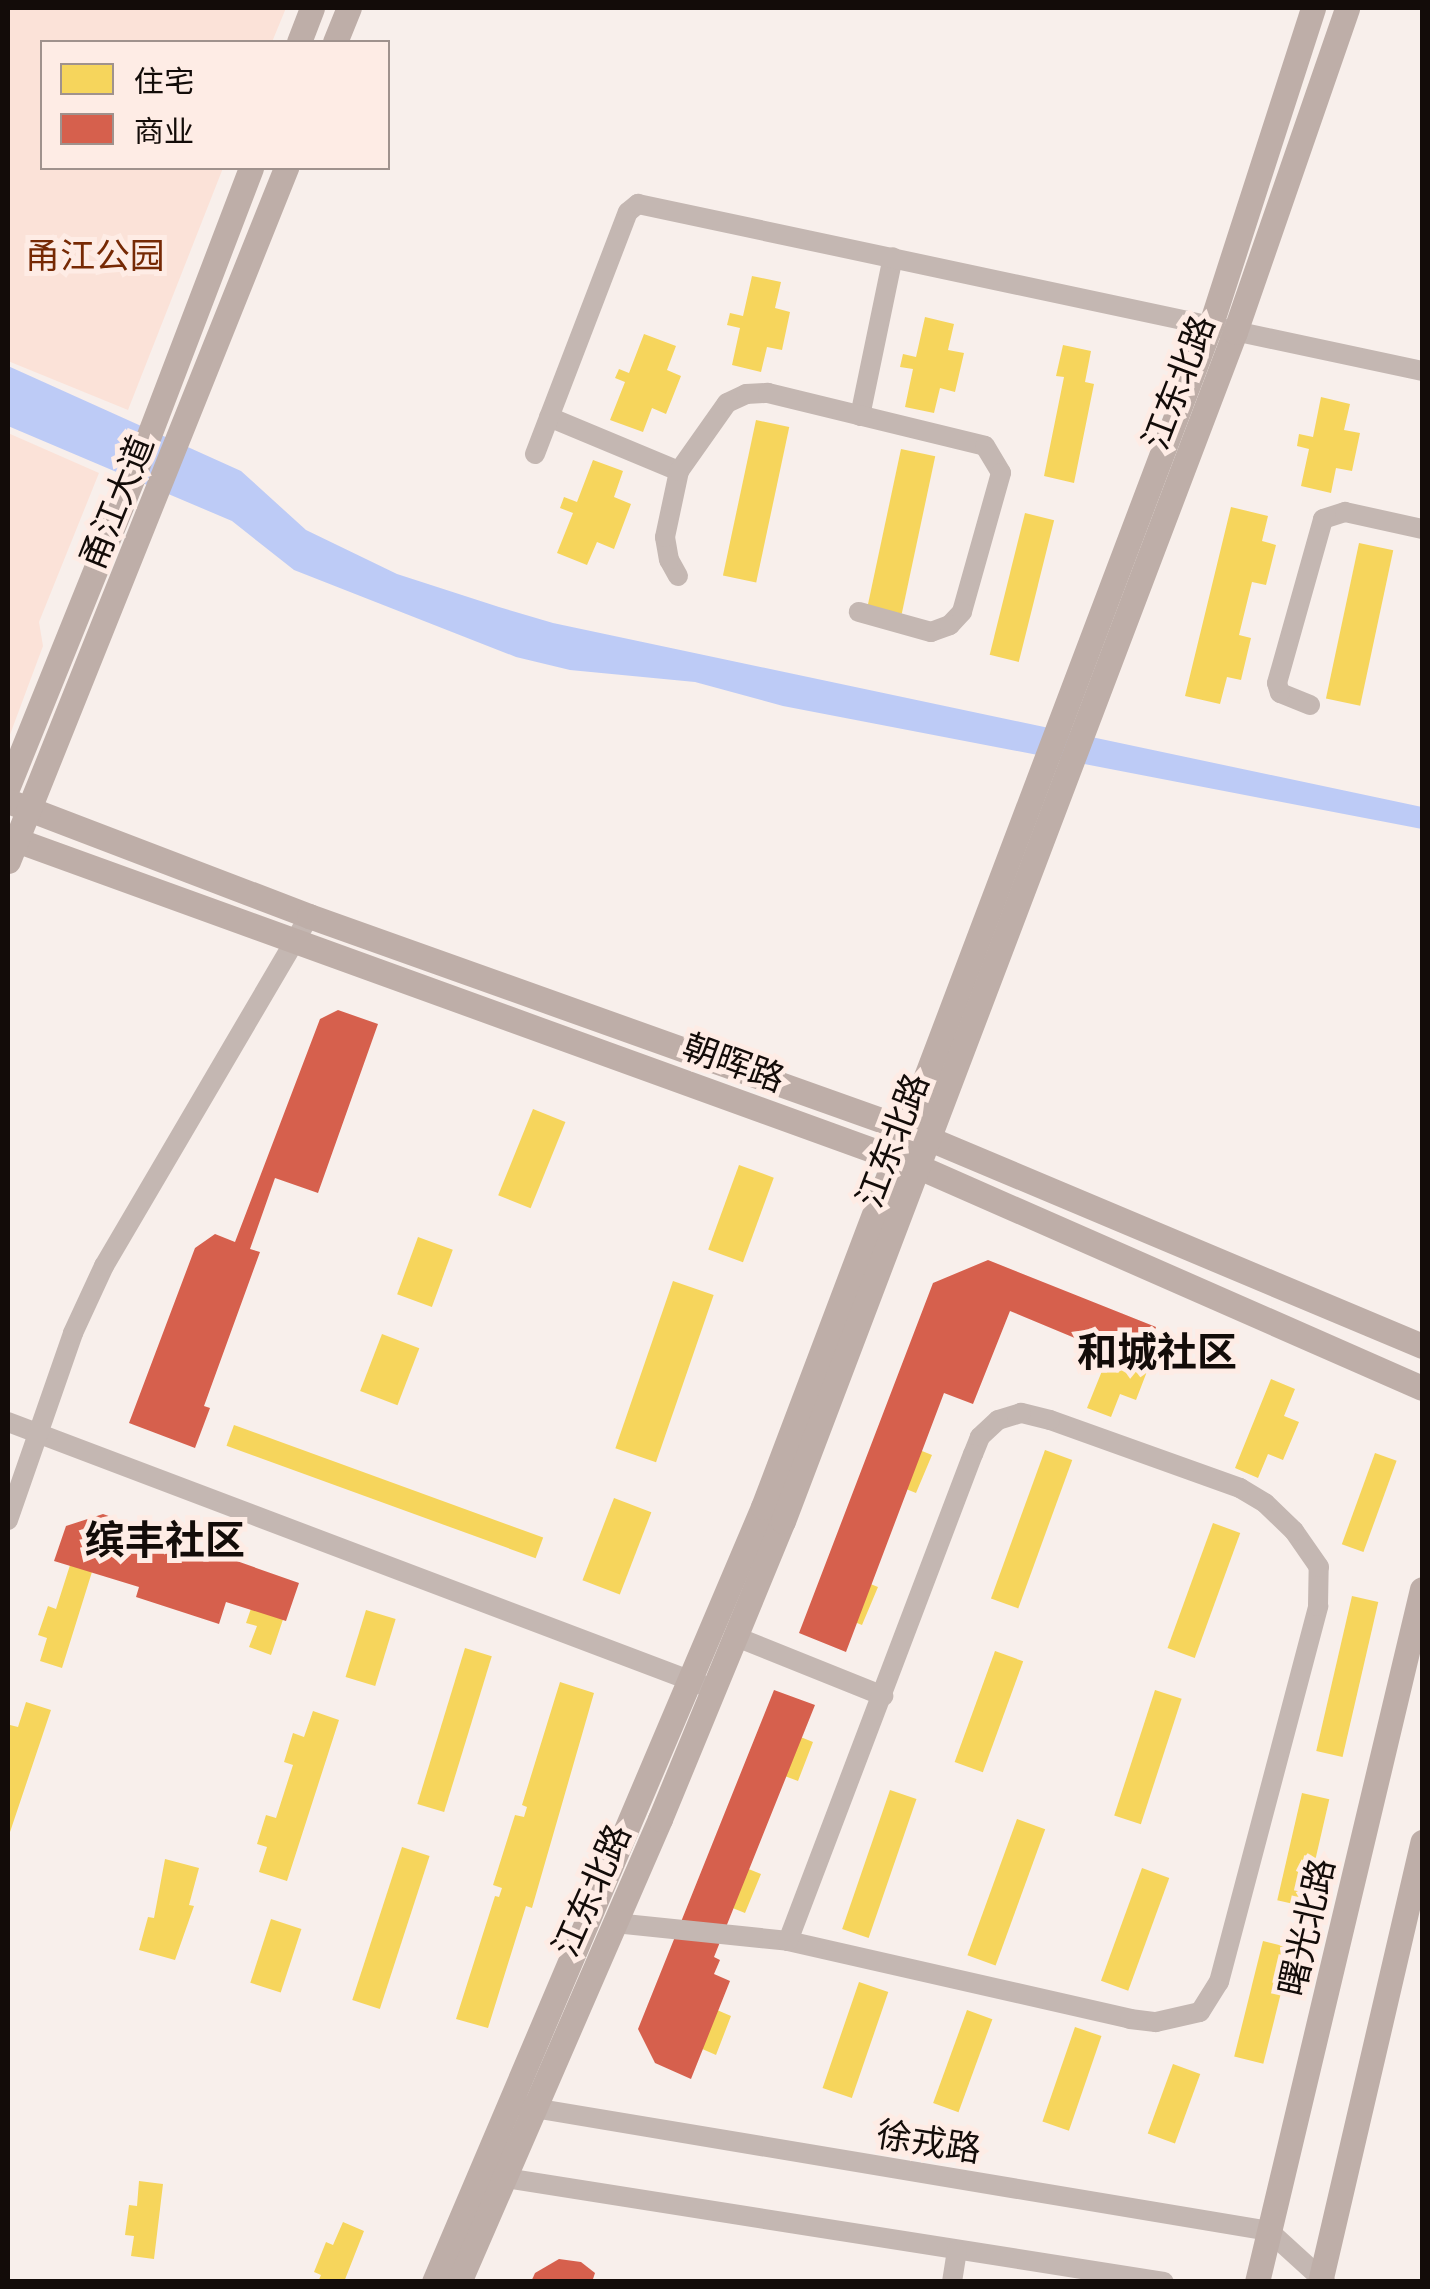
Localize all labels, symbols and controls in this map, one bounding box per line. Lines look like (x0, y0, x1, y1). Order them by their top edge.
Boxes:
legend (40, 40, 390, 170)
text: 住宅 (134, 63, 194, 99)
text: 商业 (134, 113, 194, 149)
park label: 甬江公园 (25, 234, 165, 276)
street label: 江东北路 (1133, 309, 1223, 455)
street label: 甬江大道 (70, 429, 162, 575)
street label: 朝晖路 (677, 1024, 791, 1100)
street label: 江东北路 (847, 1067, 937, 1213)
district label: 和城社区 (1077, 1328, 1237, 1376)
district label: 缤丰社区 (85, 1516, 245, 1564)
street label: 江东北路 (543, 1818, 639, 1962)
street label: 曙光北路 (1270, 1854, 1342, 2000)
street label: 徐戎路 (874, 2112, 984, 2170)

